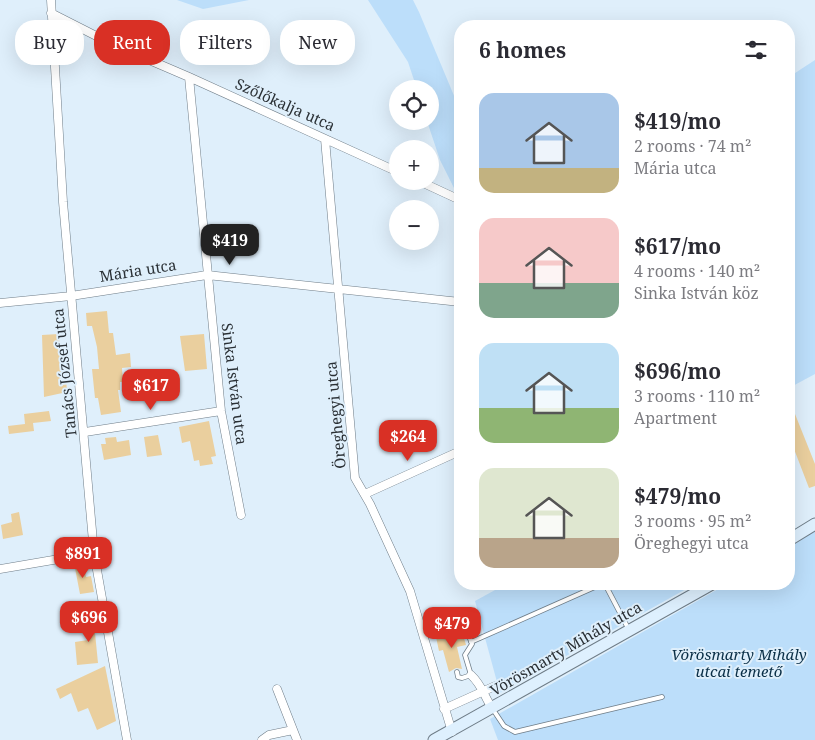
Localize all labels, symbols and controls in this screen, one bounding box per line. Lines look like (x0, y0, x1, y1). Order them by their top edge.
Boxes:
chip: Buy (15, 20, 84, 65)
chip: Rent (94, 20, 170, 65)
chip: Filters (180, 20, 270, 65)
chip: New (280, 20, 355, 65)
text: 6 homes (479, 36, 566, 64)
icon: filters (742, 36, 770, 64)
street label: Szőlőkalja utca (232, 73, 338, 135)
map controls (389, 80, 439, 250)
button: locate (389, 80, 439, 130)
text: $419/mo (634, 107, 721, 135)
icon: home (519, 113, 579, 173)
text: 2 rooms · 74 m² (634, 135, 751, 157)
button: + (389, 140, 439, 190)
text: Mária utca (634, 157, 717, 179)
button: − (389, 200, 439, 250)
pin: $419 (200, 224, 260, 266)
text: $419 (212, 229, 248, 251)
text: $617/mo (634, 232, 721, 260)
icon: home (519, 238, 579, 298)
street label: Mária utca (98, 254, 178, 286)
text: 4 rooms · 140 m² (634, 260, 760, 282)
text: Sinka István köz (634, 282, 759, 304)
street label: Tanács József utca (47, 307, 81, 439)
street label: Sinka István utca (218, 322, 252, 446)
text: $696/mo (634, 357, 721, 385)
street label: Öreghegyi utca (320, 361, 350, 470)
icon: home (519, 363, 579, 423)
pin: $617 (121, 368, 181, 411)
text: $617 (133, 374, 169, 396)
text: 3 rooms · 110 m² (634, 385, 760, 407)
text: Apartment (634, 407, 717, 429)
pin: $264 (378, 420, 438, 462)
text: $264 (390, 425, 426, 447)
text: $479/mo (634, 482, 721, 510)
icon: home (519, 488, 579, 548)
text: 3 rooms · 95 m² (634, 510, 751, 532)
text: Öreghegyi utca (634, 532, 749, 554)
pin: $891 (53, 536, 113, 579)
text: $891 (65, 542, 101, 564)
street label: Vörösmarty Mihály utca (486, 596, 645, 700)
pin: $696 (59, 600, 119, 643)
text: $696 (71, 606, 107, 628)
pin: $479 (422, 606, 482, 649)
text: $479 (434, 612, 470, 634)
park label: Vörösmarty Mihály utcai temető (671, 644, 807, 681)

